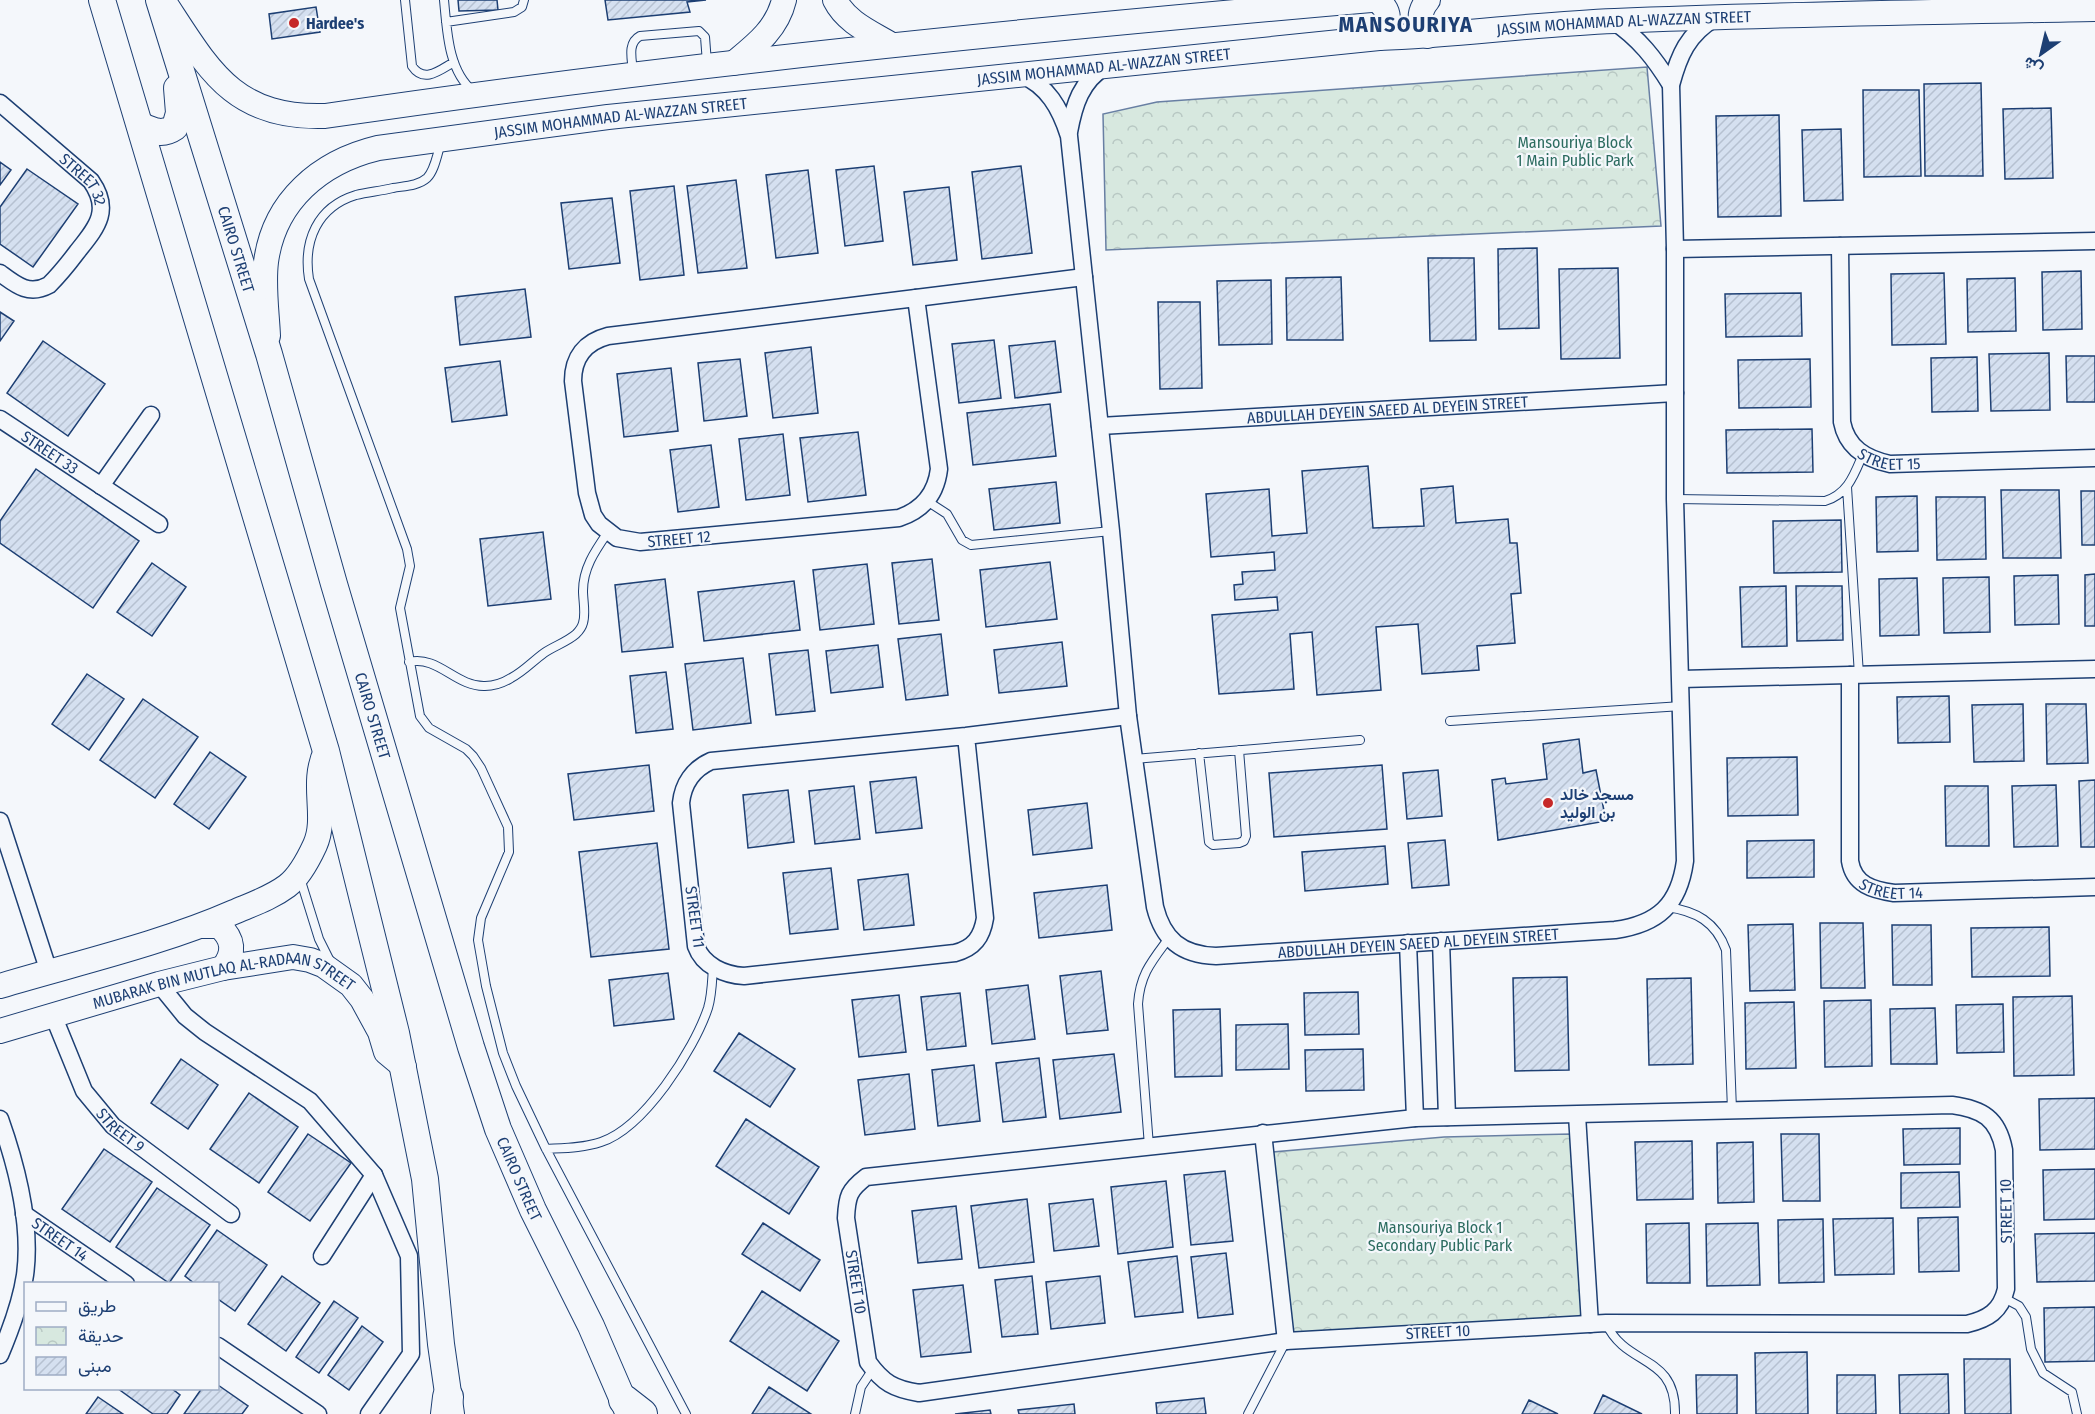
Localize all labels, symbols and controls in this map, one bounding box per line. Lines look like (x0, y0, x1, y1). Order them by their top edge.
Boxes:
street label: JASSIM MOHAMMAD AL-WAZZAN STREET (1496, 7, 1752, 39)
district label: MANSOURIYA (1338, 11, 1474, 38)
place label: Hardee's (306, 14, 364, 33)
marker: Hardee's (287, 16, 301, 30)
north arrow (2011, 24, 2071, 84)
street label: JASSIM MOHAMMAD AL-WAZZAN STREET (976, 44, 1232, 89)
text: ش (2020, 53, 2046, 79)
street label: JASSIM MOHAMMAD AL-WAZZAN STREET (493, 93, 749, 142)
park label: Mansouriya Block 1 Main Public Park (1516, 133, 1634, 170)
street label: STREET 32 (56, 149, 110, 207)
street label: CAIRO STREET (214, 204, 259, 295)
street label: ABDULLAH DEYEIN SAEED AL DEYEIN STREET (1246, 392, 1529, 427)
street label: STREET 33 (18, 426, 82, 478)
street label: STREET 15 (1854, 444, 1921, 474)
street label: STREET 12 (647, 527, 711, 551)
street label: CAIRO STREET (351, 670, 395, 762)
place label: مسجد خالد بن الوليد (1560, 785, 1634, 823)
marker: مسجد خالد بن الوليد (1541, 796, 1555, 810)
street label: STREET 14 (1856, 874, 1923, 903)
street label: STREET 11 (681, 885, 709, 949)
street label: ABDULLAH DEYEIN SAEED AL DEYEIN STREET (1277, 924, 1560, 961)
text: MUBARAK BIN MUTLAQ AL-RADAAN STREET (90, 947, 359, 1013)
street label: MUBARAK BIN MUTLAQ AL-RADAAN STREET (84, 982, 358, 1016)
street label: STREET 9 (93, 1104, 149, 1156)
street label: CAIRO STREET (493, 1134, 546, 1224)
street label: STREET 10 (1996, 1179, 2016, 1243)
street label: STREET 14 (29, 1213, 92, 1265)
park label: Mansouriya Block 1 Secondary Public Park (1368, 1218, 1513, 1255)
street label: STREET 10 (842, 1249, 870, 1315)
legend (24, 1282, 219, 1390)
text: طريق (78, 1295, 116, 1317)
street label: STREET 10 (1405, 1321, 1471, 1343)
text: حديقة (78, 1325, 124, 1347)
text: مبنى (78, 1355, 112, 1377)

